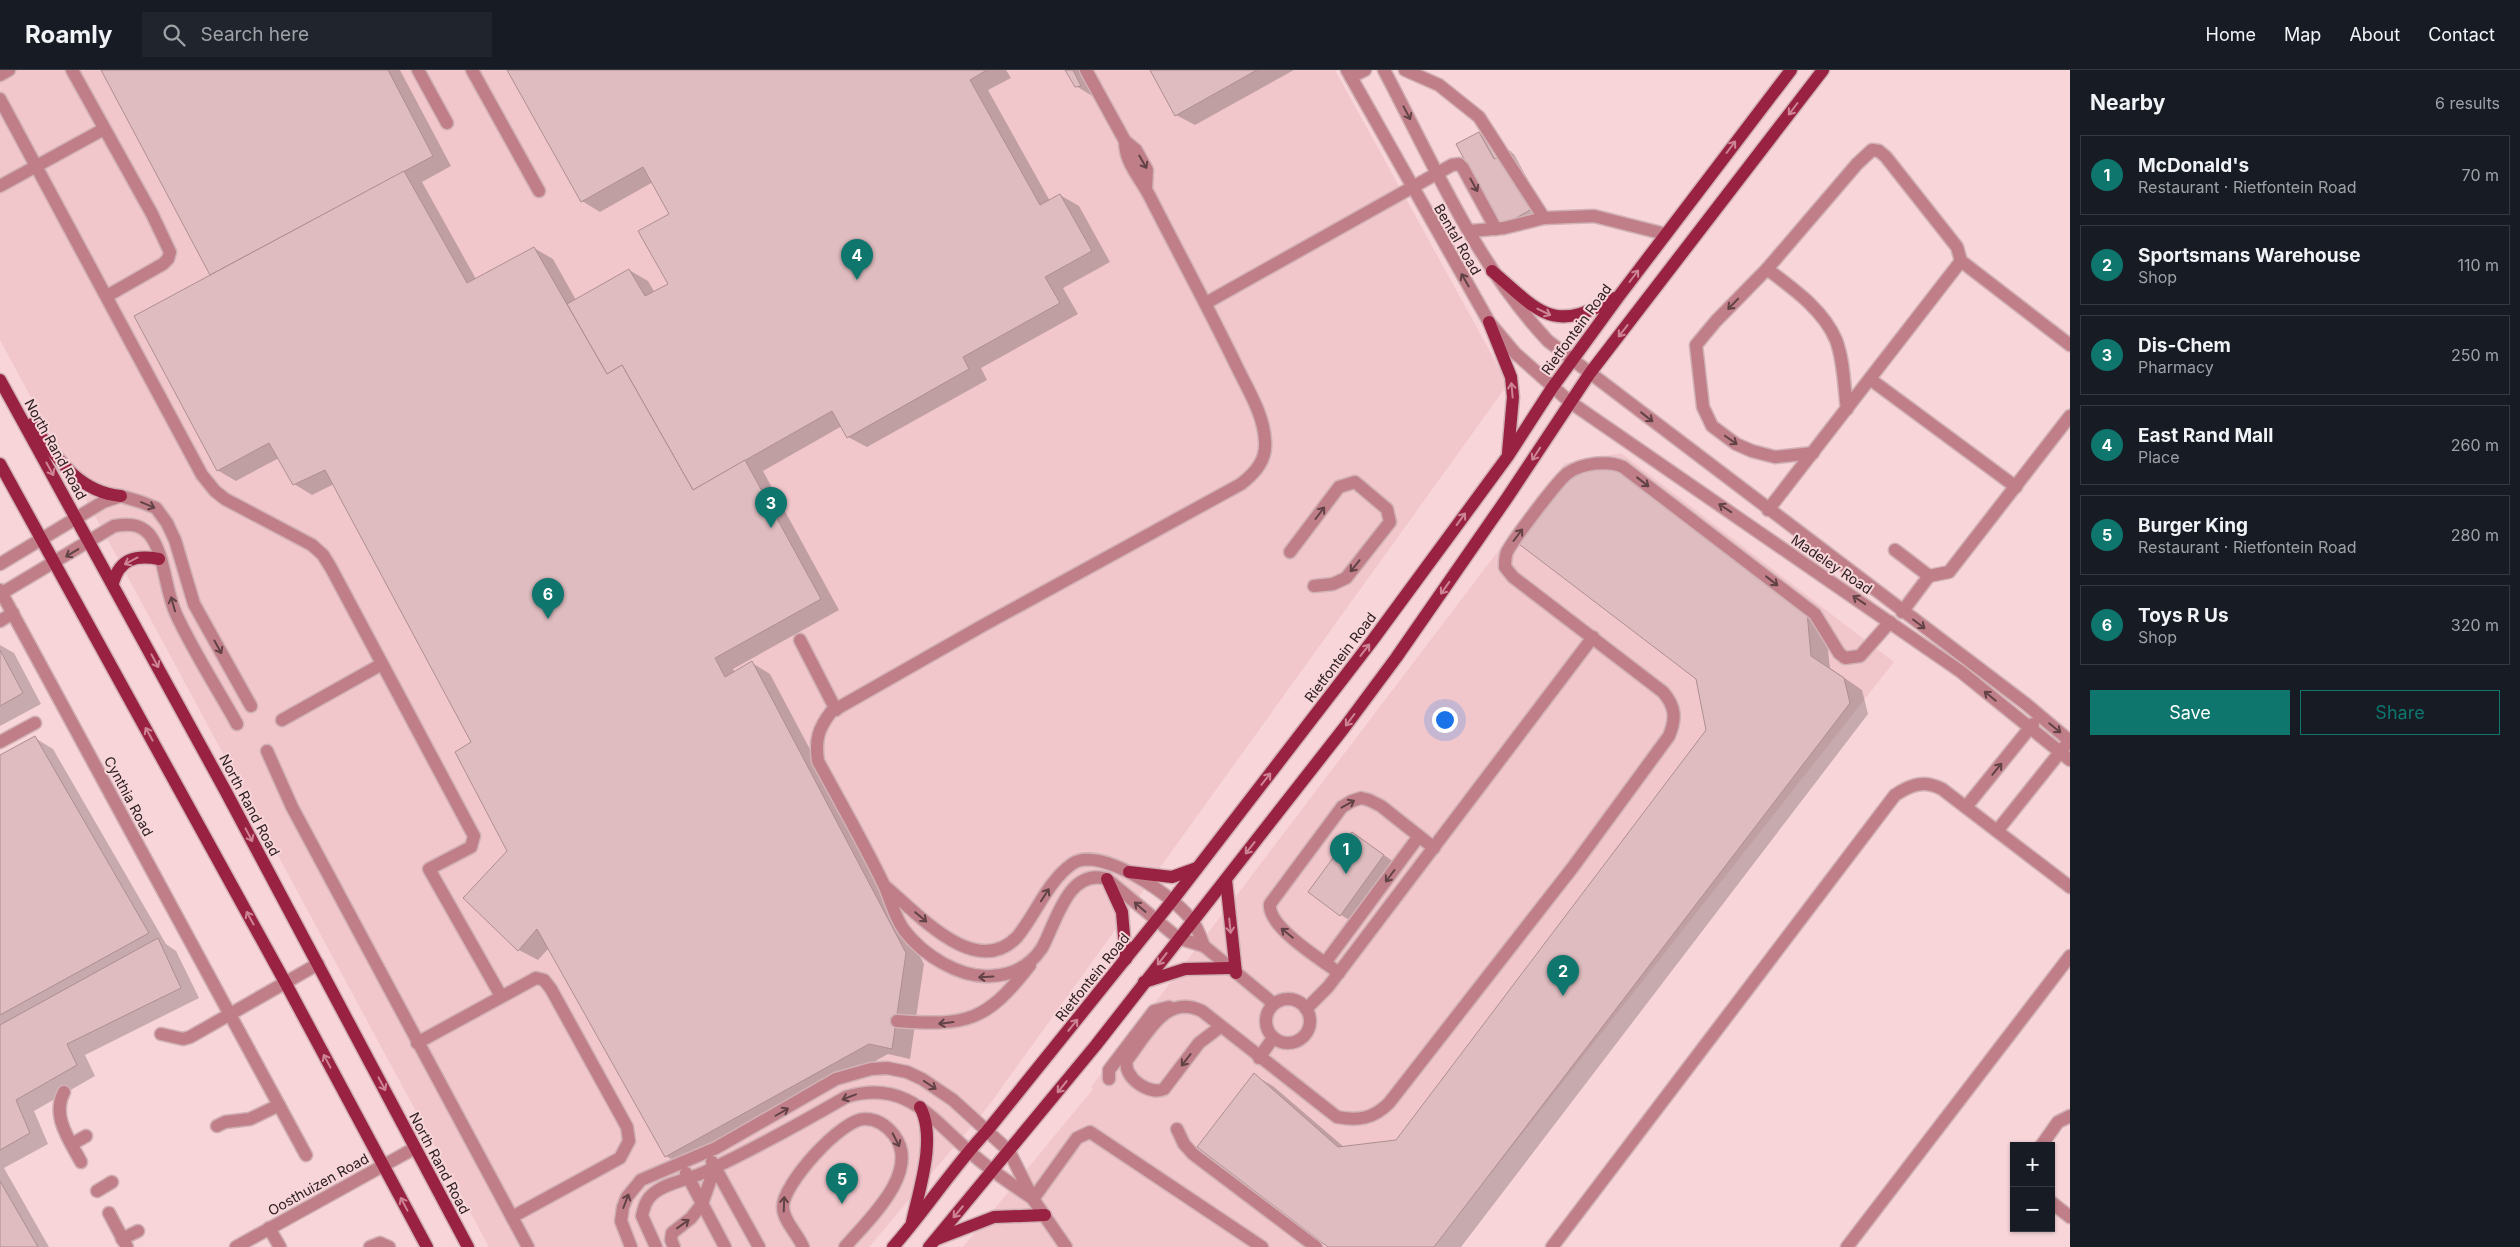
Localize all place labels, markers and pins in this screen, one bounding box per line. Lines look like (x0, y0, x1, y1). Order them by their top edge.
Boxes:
pin: 4 (841, 239, 873, 280)
pin: 3 (755, 487, 787, 528)
pin: 6 (532, 578, 564, 619)
pin: 1 (1330, 833, 1362, 874)
pin: 2 (1547, 955, 1579, 996)
pin: 5 (826, 1163, 858, 1204)

